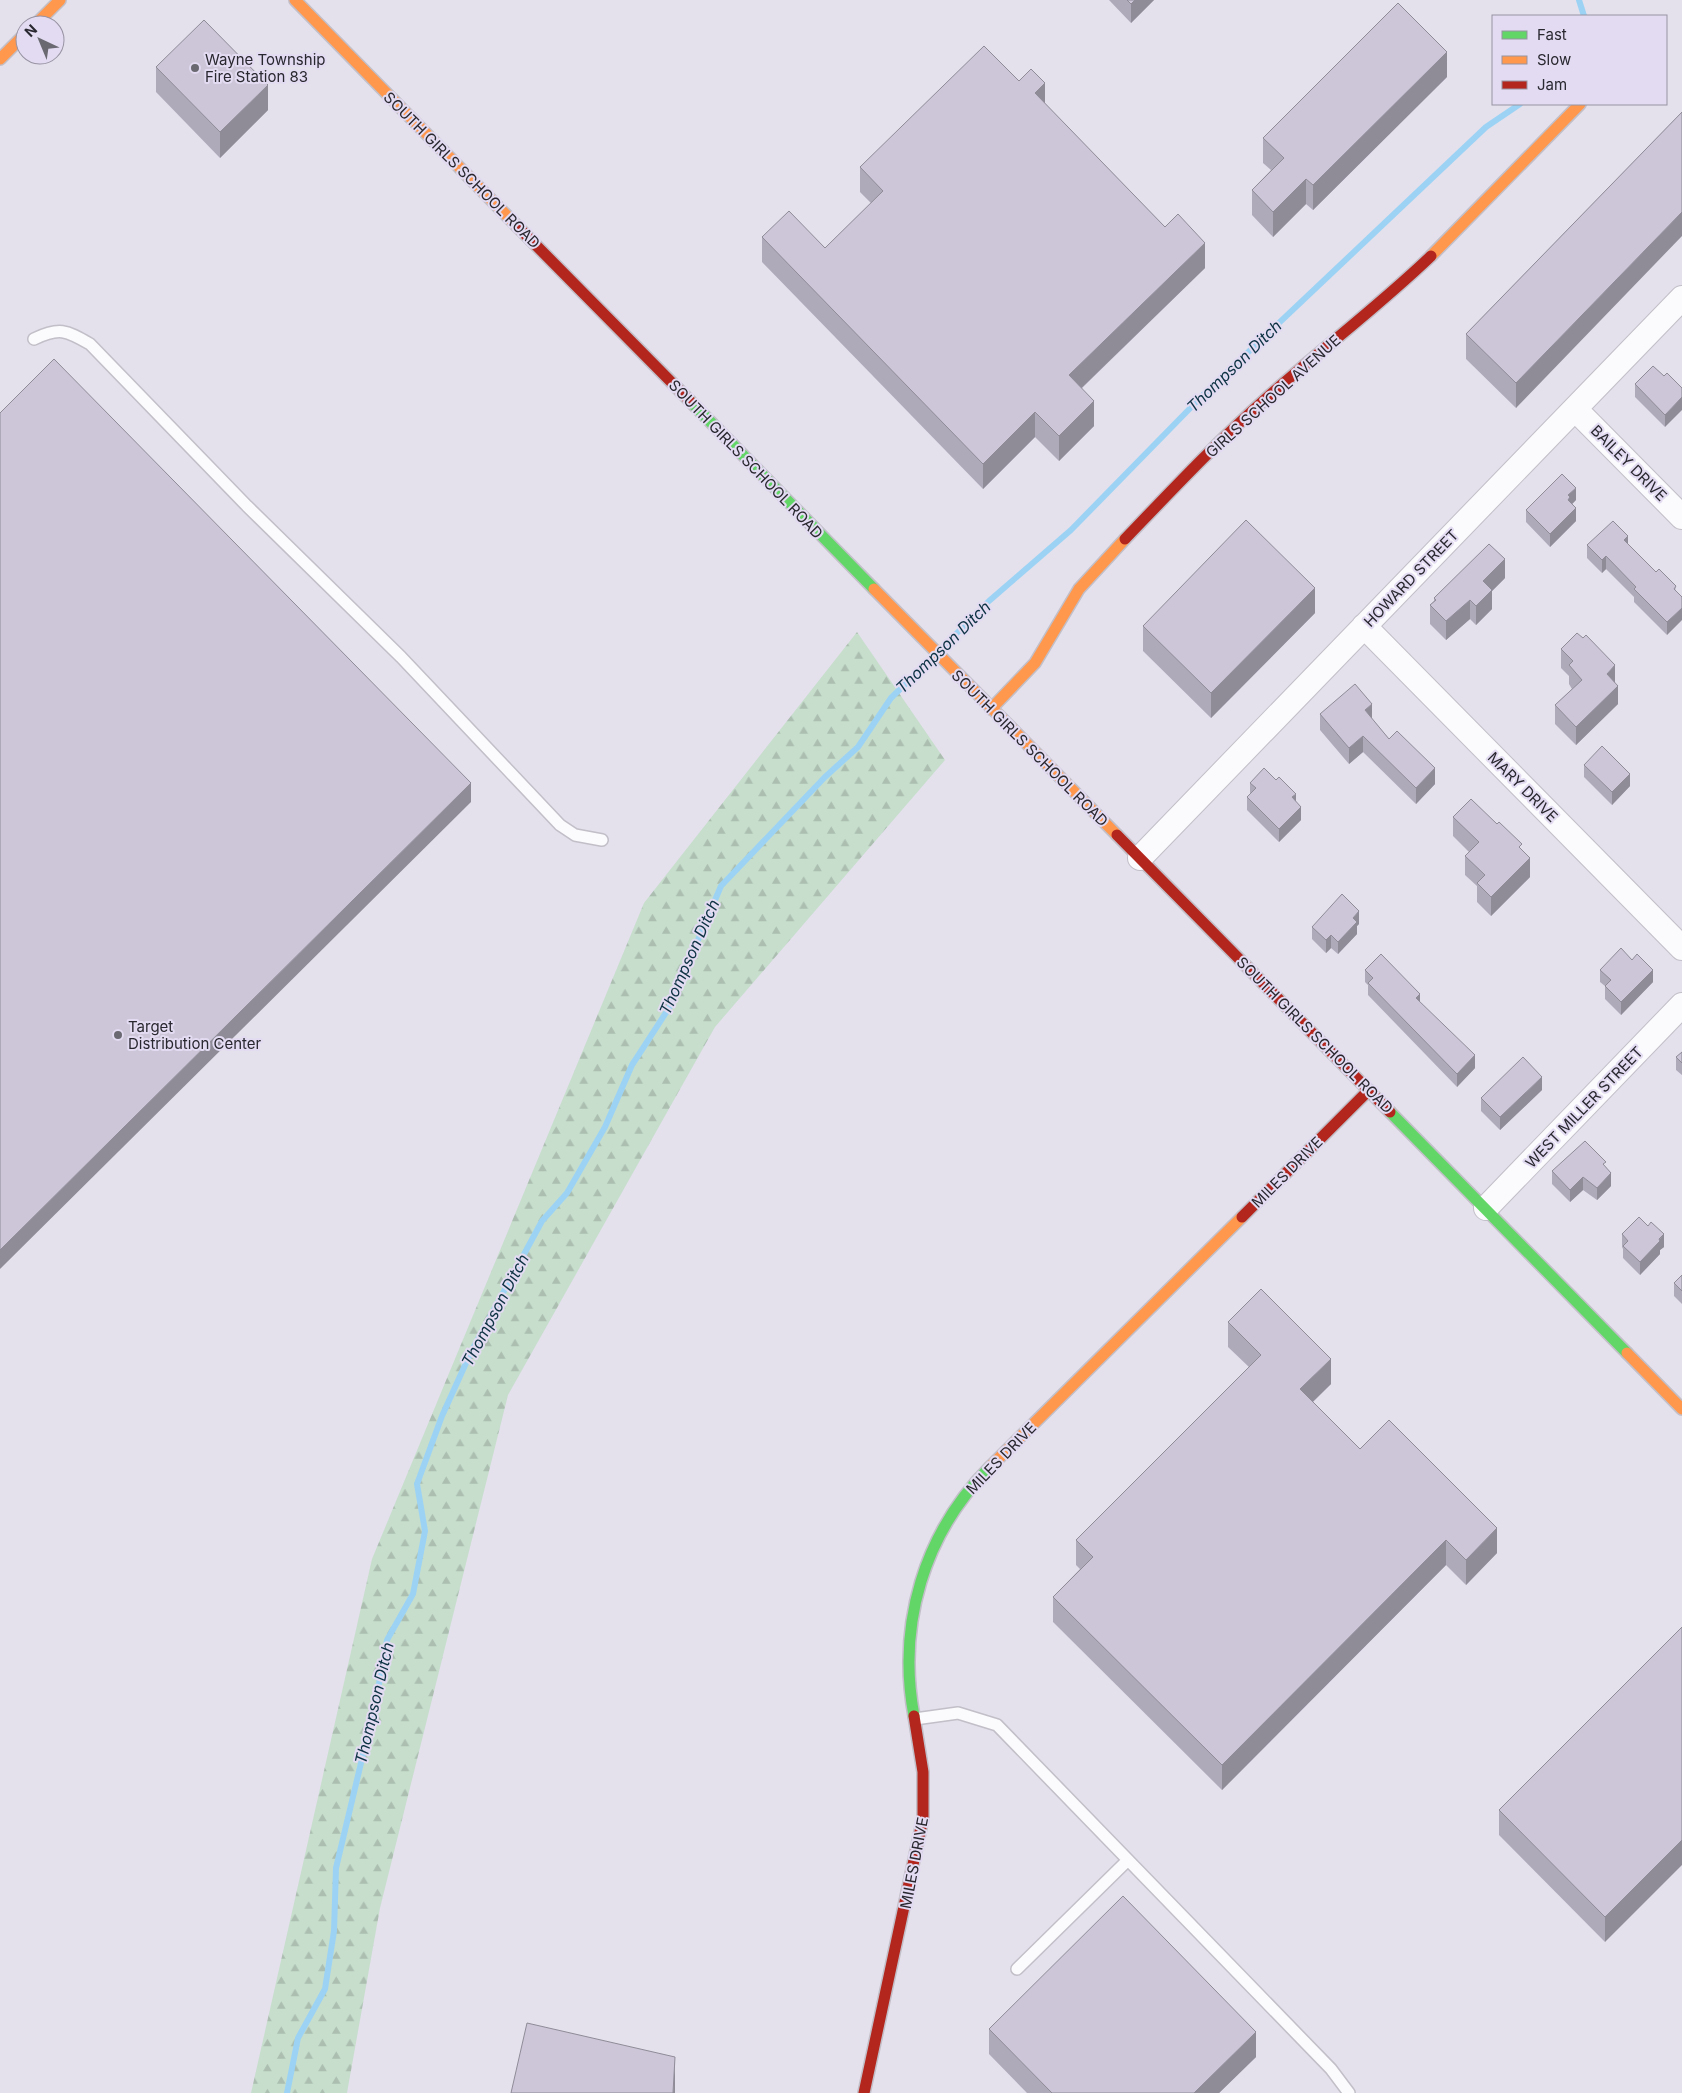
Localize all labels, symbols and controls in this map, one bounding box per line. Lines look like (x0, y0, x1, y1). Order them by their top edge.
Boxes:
north arrow (15, 15, 65, 65)
legend (1492, 15, 1667, 105)
text: N (21, 20, 40, 40)
text: Fast (1537, 25, 1567, 44)
place label: Wayne Township Fire Station 83 (205, 50, 325, 86)
text: Slow (1537, 50, 1571, 69)
marker: Wayne Township Fire Station 83 (189, 62, 201, 74)
text: Jam (1537, 75, 1567, 94)
street label: SOUTH GIRLS SCHOOL ROAD (380, 88, 544, 252)
water label: Thompson Ditch (1182, 316, 1286, 416)
street label: GIRLS SCHOOL AVENUE (1202, 330, 1344, 462)
street label: SOUTH GIRLS SCHOOL ROAD (665, 376, 827, 542)
street label: BAILEY DRIVE (1587, 421, 1671, 505)
street label: HOWARD STREET (1360, 525, 1462, 631)
water label: Thompson Ditch (891, 597, 995, 697)
street label: SOUTH GIRLS SCHOOL ROAD (948, 666, 1112, 830)
street label: MARY DRIVE (1484, 748, 1562, 826)
water label: Thompson Ditch (655, 896, 723, 1018)
street label: SOUTH GIRLS SCHOOL ROAD (1233, 953, 1397, 1117)
place label: Target Distribution Center (128, 1017, 262, 1053)
marker: Target Distribution Center (112, 1029, 124, 1041)
street label: WEST MILLER STREET (1521, 1042, 1647, 1172)
street label: MILES DRIVE (1247, 1132, 1327, 1212)
water label: Thompson Ditch (457, 1250, 533, 1370)
street label: MILES DRIVE (962, 1418, 1040, 1498)
water label: Thompson Ditch (350, 1640, 398, 1766)
street label: MILES DRIVE (896, 1816, 932, 1910)

